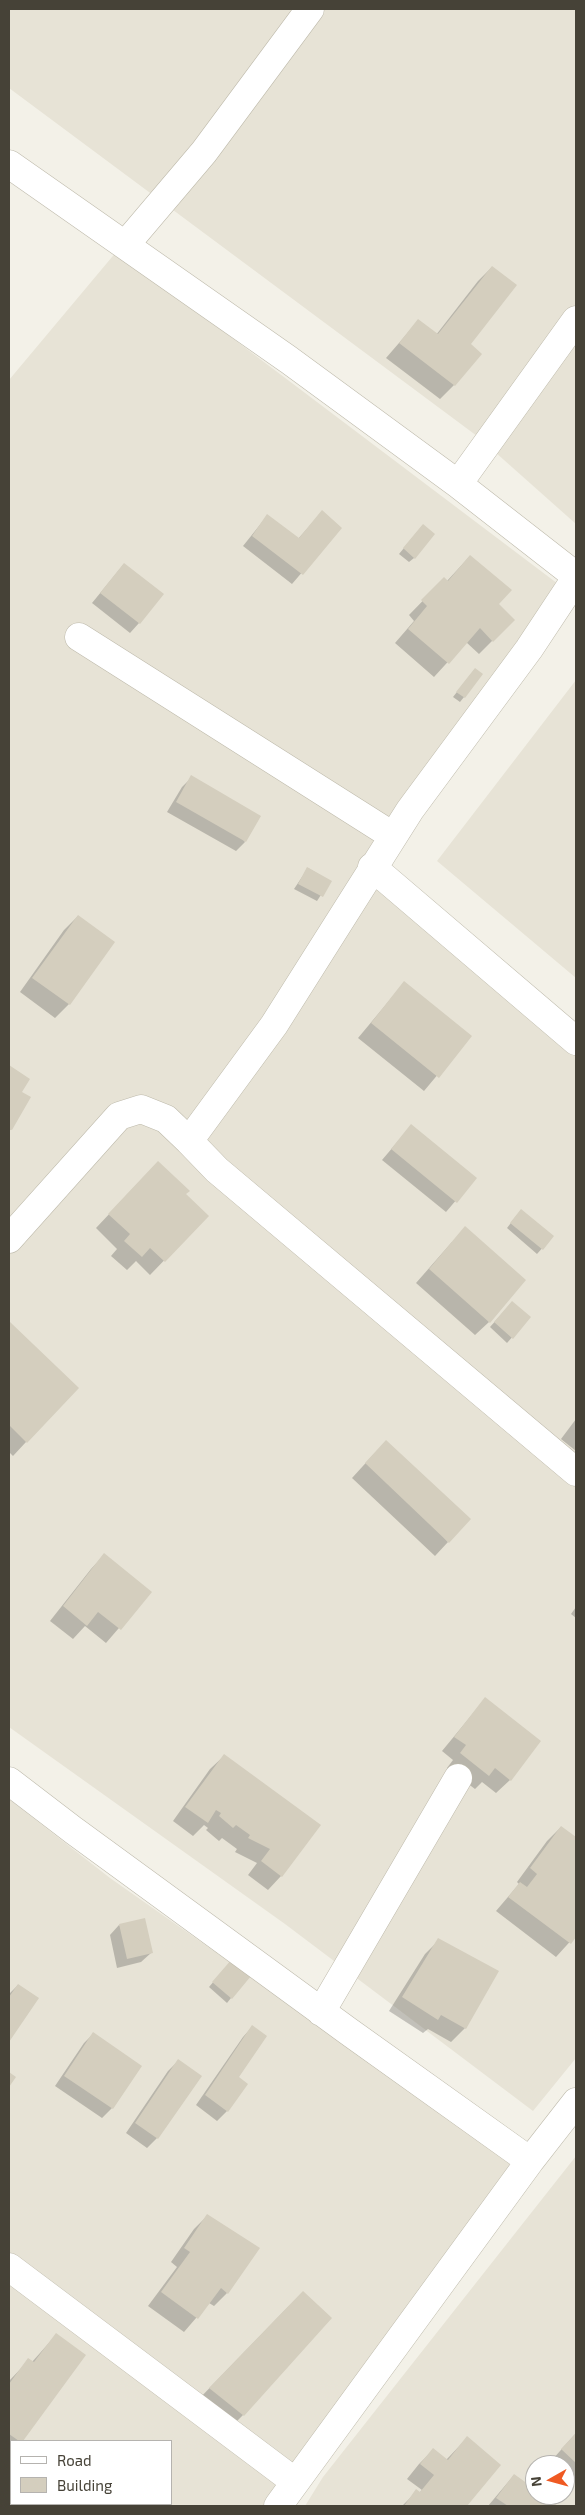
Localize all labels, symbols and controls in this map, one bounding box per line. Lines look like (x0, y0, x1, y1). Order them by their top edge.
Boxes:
legend (10, 2440, 172, 2505)
text: Road (57, 2451, 92, 2469)
north arrow (525, 2455, 575, 2505)
text: Building (57, 2476, 112, 2494)
text: N (527, 2476, 545, 2488)

